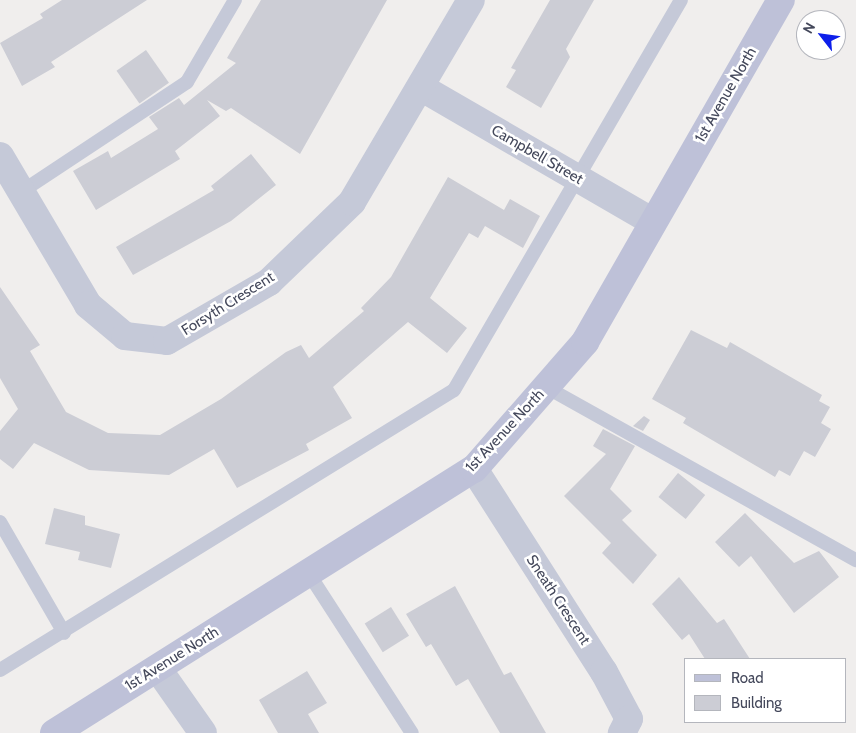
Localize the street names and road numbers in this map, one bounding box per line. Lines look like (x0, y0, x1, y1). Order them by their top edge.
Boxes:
street label: 1st Avenue North (691, 44, 761, 146)
street label: Campbell Street (488, 121, 586, 189)
street label: Forsyth Crescent (178, 268, 278, 340)
street label: 1st Avenue North (462, 386, 548, 476)
street label: Sneath Crescent (522, 552, 594, 648)
street label: 1st Avenue North (122, 623, 222, 695)

